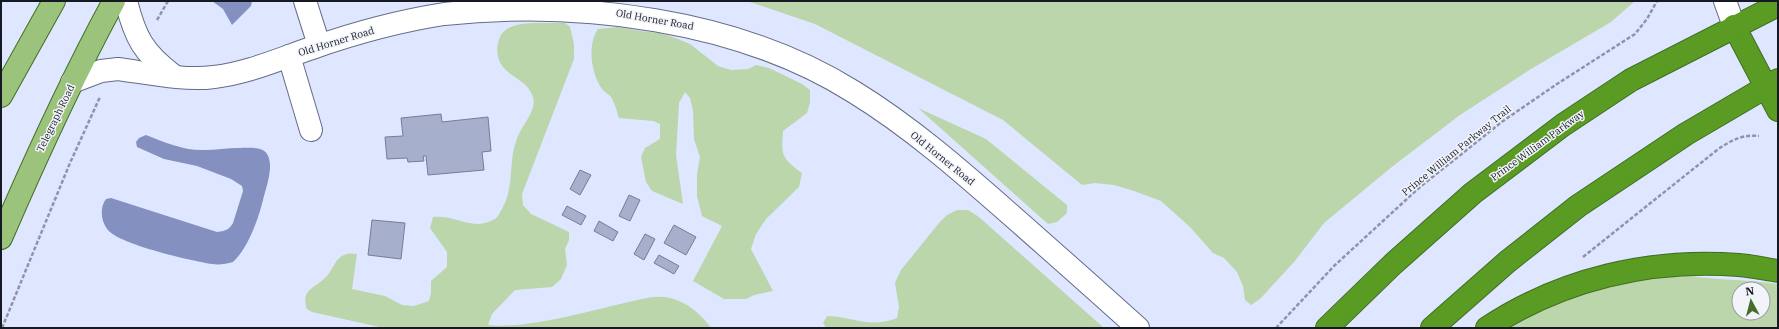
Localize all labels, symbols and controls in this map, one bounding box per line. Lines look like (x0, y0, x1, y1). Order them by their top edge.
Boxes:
street label: Old Horner Road (615, 6, 695, 33)
street label: Old Horner Road (297, 24, 376, 59)
street label: Telegraph Road (33, 82, 77, 154)
street label: Prince William Parkway Trail (1399, 102, 1514, 199)
street label: Prince William Parkway (1488, 107, 1587, 184)
street label: Old Horner Road (908, 129, 977, 188)
north arrow (1731, 281, 1771, 321)
text: N (1745, 284, 1755, 299)

